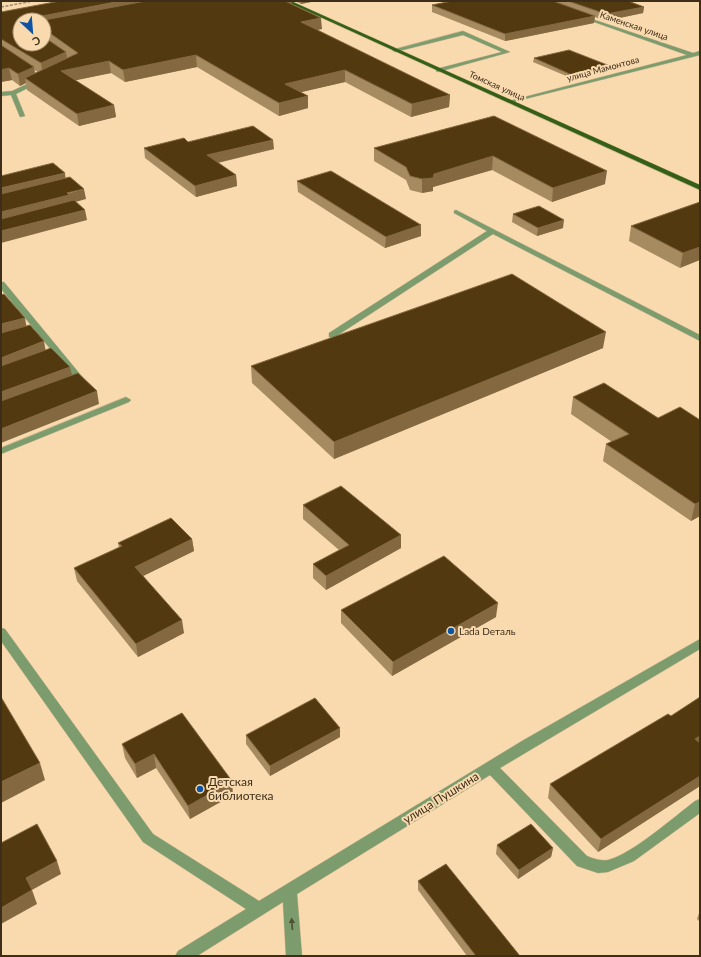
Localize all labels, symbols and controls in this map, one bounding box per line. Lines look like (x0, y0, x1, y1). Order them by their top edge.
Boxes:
street label: Каменская улица (599, 9, 670, 42)
north arrow (12, 12, 52, 52)
text: С (30, 34, 43, 49)
street label: улица Мамонтова (565, 54, 640, 83)
street label: Томская улица (467, 68, 527, 103)
place label: Lada Dеталь (459, 625, 516, 637)
marker: Lada Dеталь (446, 626, 456, 636)
street label: улица Пушкина (400, 768, 481, 827)
place label: Детская библиотека (208, 774, 274, 803)
marker: Детская библиотека (195, 784, 205, 794)
one-way arrow (289, 917, 295, 930)

